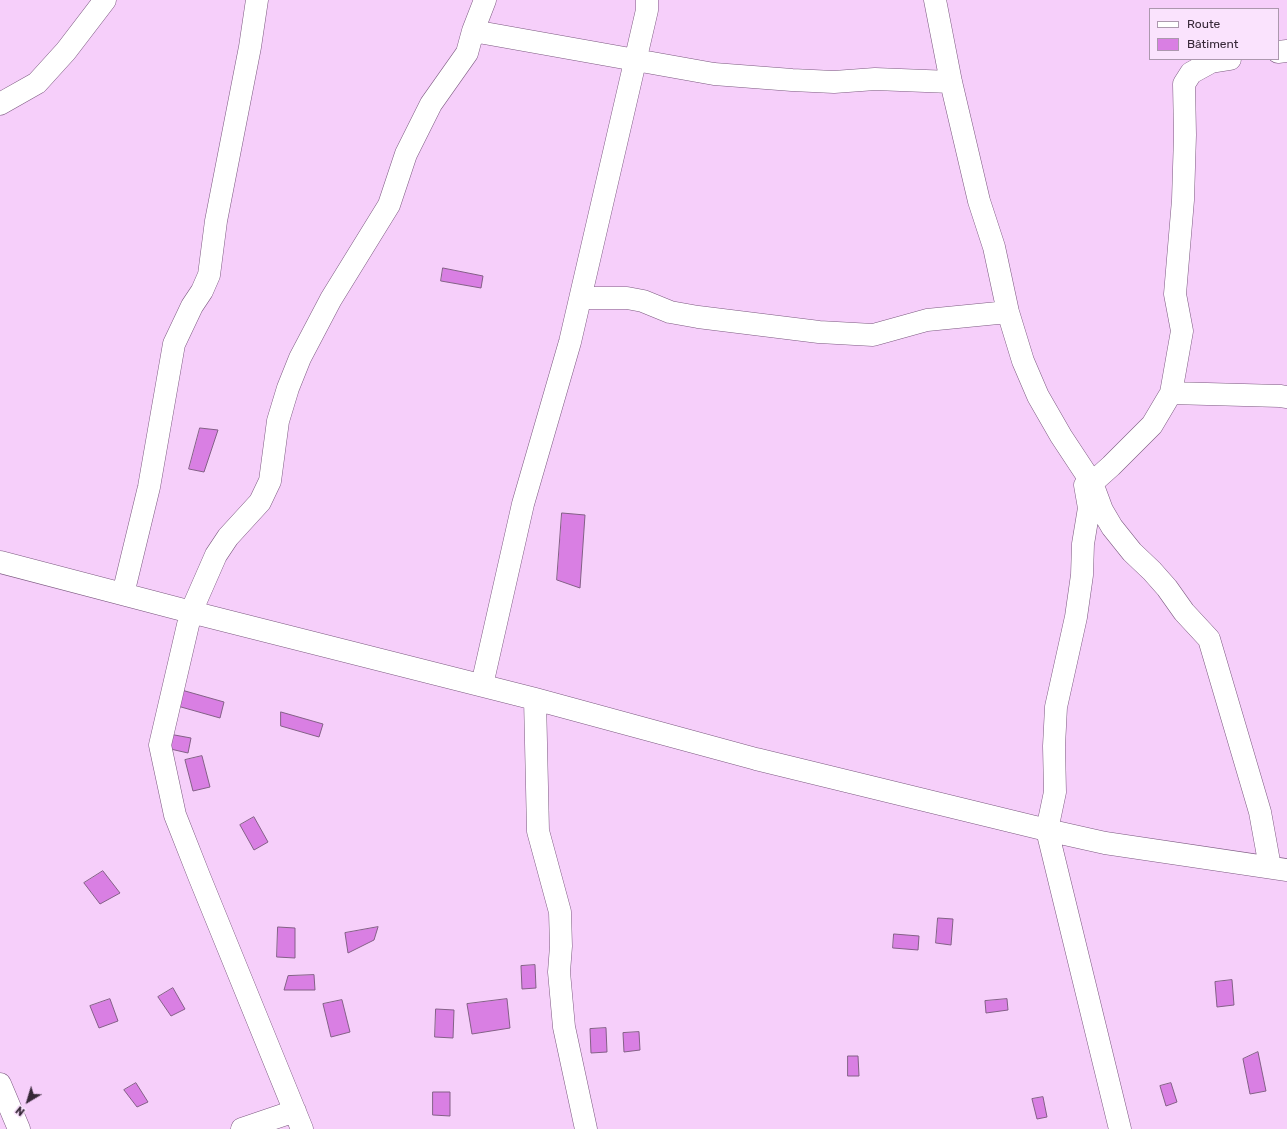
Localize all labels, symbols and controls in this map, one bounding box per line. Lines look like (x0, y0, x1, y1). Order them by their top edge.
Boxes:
legend (1149, 8, 1279, 60)
text: Route (1187, 17, 1220, 31)
text: Bâtiment (1187, 37, 1238, 51)
north arrow (8, 1081, 48, 1121)
text: N (13, 1103, 27, 1118)

